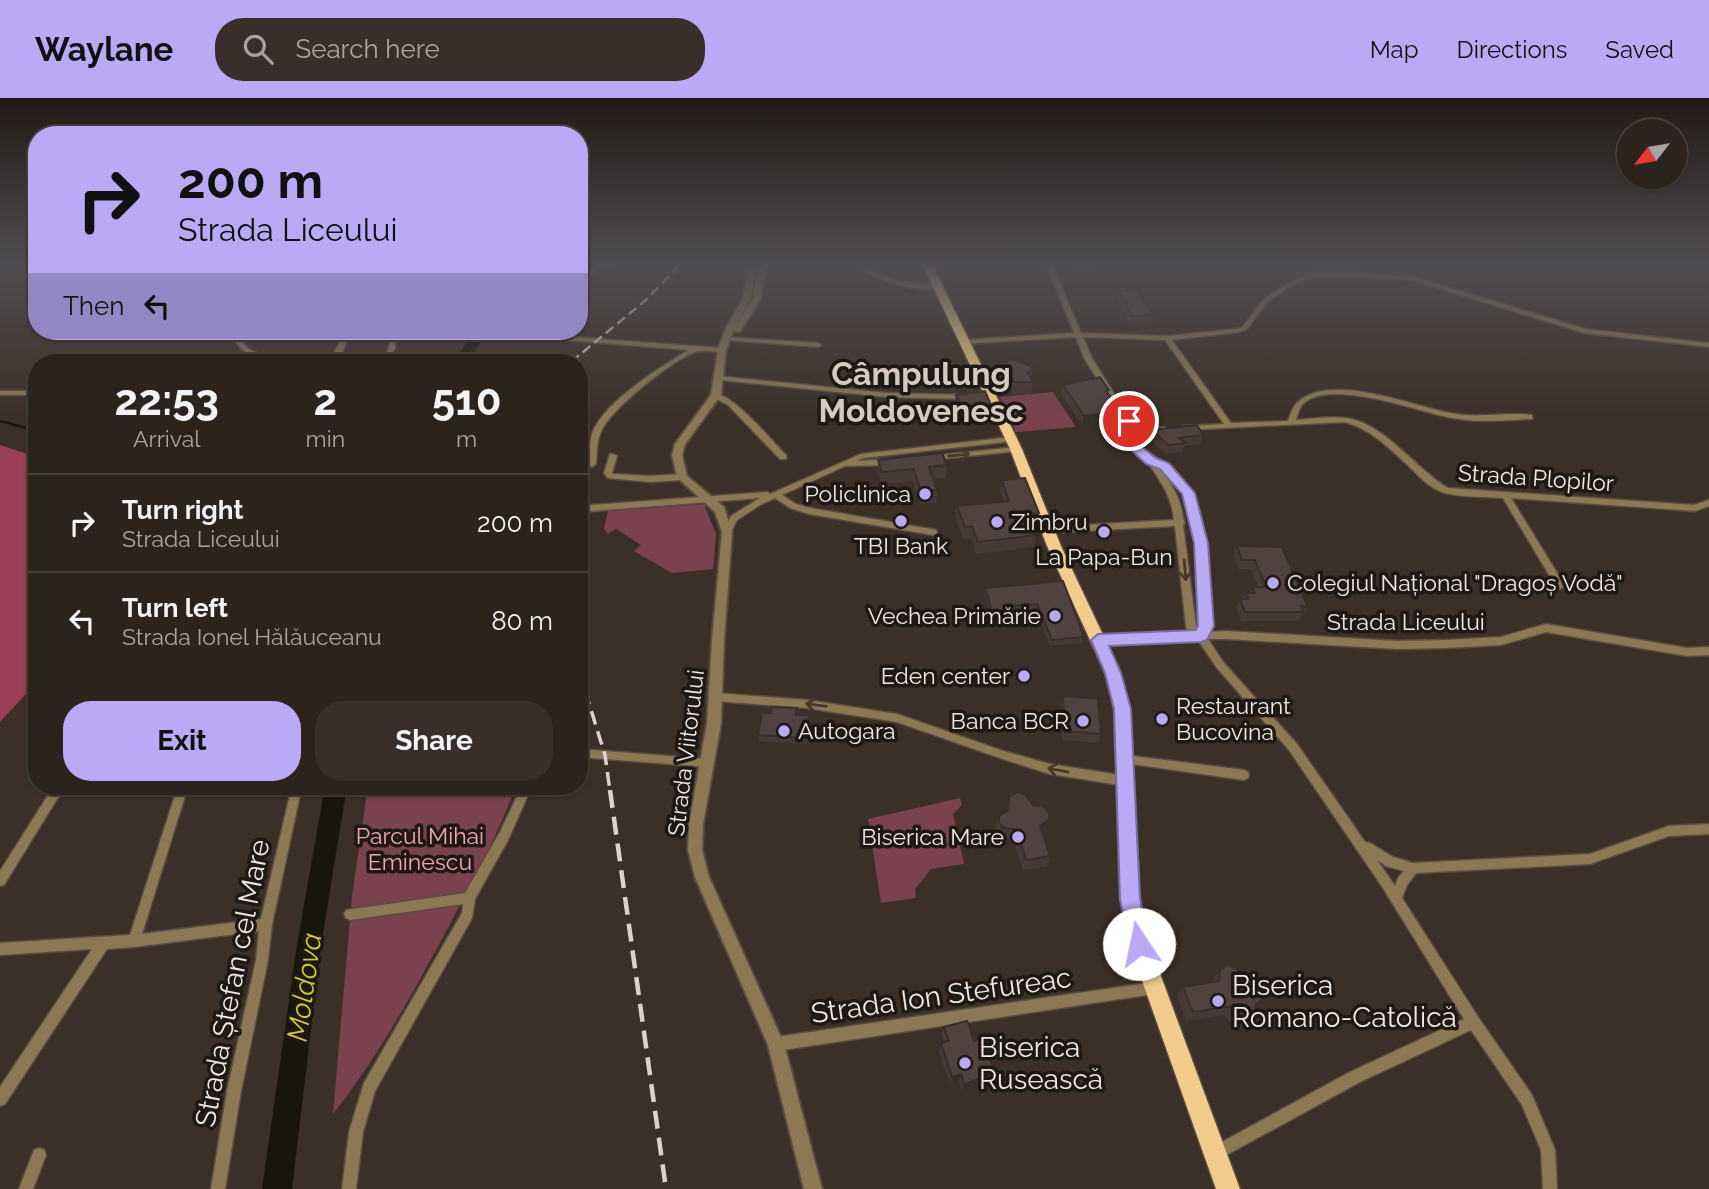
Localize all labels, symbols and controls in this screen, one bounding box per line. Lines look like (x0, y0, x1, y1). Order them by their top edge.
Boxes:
search box (215, 18, 705, 81)
text: Waylane (35, 30, 173, 69)
icon: search (239, 30, 277, 68)
text: Search here (295, 34, 440, 64)
text: Map (1370, 35, 1419, 64)
text: Directions (1457, 35, 1567, 64)
text: Saved (1605, 35, 1674, 64)
north arrow (1617, 119, 1687, 189)
map controls (1617, 119, 1687, 189)
text: 200 m (178, 152, 323, 209)
icon: right (63, 154, 154, 245)
text: Strada Liceului (178, 211, 398, 248)
icon: left (138, 287, 176, 325)
text: Then (63, 291, 124, 321)
district label: Câmpulung Moldovenesc (819, 355, 1023, 429)
text: 22:53 (115, 376, 219, 425)
text: 2 (313, 376, 337, 425)
text: 510 (432, 376, 501, 425)
pin (1099, 391, 1159, 451)
icon: arrive (1110, 402, 1148, 440)
text: Arrival (133, 425, 201, 452)
text: min (306, 425, 345, 452)
text: m (456, 425, 477, 452)
one-way arrow (948, 448, 970, 461)
street label: Strada Plopilor (1457, 459, 1615, 496)
place label: Policlinica (804, 480, 911, 507)
marker: Policlinica (917, 486, 933, 502)
text: Turn right (122, 495, 243, 525)
icon: right (63, 504, 101, 542)
text: 200 m (477, 508, 553, 538)
place label: Zimbru (1011, 508, 1088, 535)
marker: TBI Bank (893, 513, 909, 529)
marker: Zimbru (989, 514, 1005, 530)
marker: La Papa-Bun (1096, 524, 1112, 540)
text: Strada Liceului (122, 525, 280, 552)
place label: TBI Bank (854, 532, 948, 559)
place label: La Papa-Bun (1035, 543, 1173, 570)
one-way arrow (1179, 558, 1192, 581)
place label: Colegiul Național "Dragoș Vodă" (1287, 569, 1623, 596)
marker: Colegiul Național "Dragoș Vodă" (1265, 575, 1281, 591)
text: Turn left (122, 593, 228, 623)
icon: left (63, 602, 101, 640)
place label: Vechea Primărie (868, 602, 1041, 629)
text: 80 m (491, 606, 553, 636)
marker: Vechea Primărie (1047, 608, 1063, 624)
street label: Strada Liceului (1327, 608, 1485, 635)
text: Strada Ionel Hălăuceanu (122, 623, 382, 650)
place label: Eden center (881, 662, 1010, 689)
street label: Strada Viitorului (662, 668, 709, 838)
marker: Eden center (1016, 668, 1032, 684)
place label: Restaurant Bucovina (1176, 692, 1291, 745)
one-way arrow (805, 698, 828, 711)
button: Exit (63, 701, 301, 781)
button: Share (315, 701, 553, 781)
place label: Banca BCR (951, 707, 1069, 734)
marker: Restaurant Bucovina (1154, 711, 1170, 727)
marker: Banca BCR (1075, 713, 1091, 729)
place label: Autogara (798, 717, 895, 744)
marker: Autogara (776, 723, 792, 739)
one-way arrow (1047, 763, 1070, 776)
park label: Parcul Mihai Eminescu (356, 822, 484, 875)
place label: Biserica Mare (861, 823, 1004, 850)
marker: Biserica Mare (1010, 829, 1026, 845)
street label: Strada Ștefan cel Mare (188, 837, 277, 1130)
position arrow (1102, 907, 1176, 981)
water label: Moldova (281, 931, 328, 1043)
street label: Strada Ion Stefureac (809, 961, 1073, 1030)
place label: Biserica Romano-Catolică (1232, 969, 1457, 1034)
marker: Biserica Romano-Catolică (1210, 993, 1226, 1009)
place label: Biserica Rusească (979, 1031, 1103, 1096)
marker: Biserica Rusească (957, 1055, 973, 1071)

